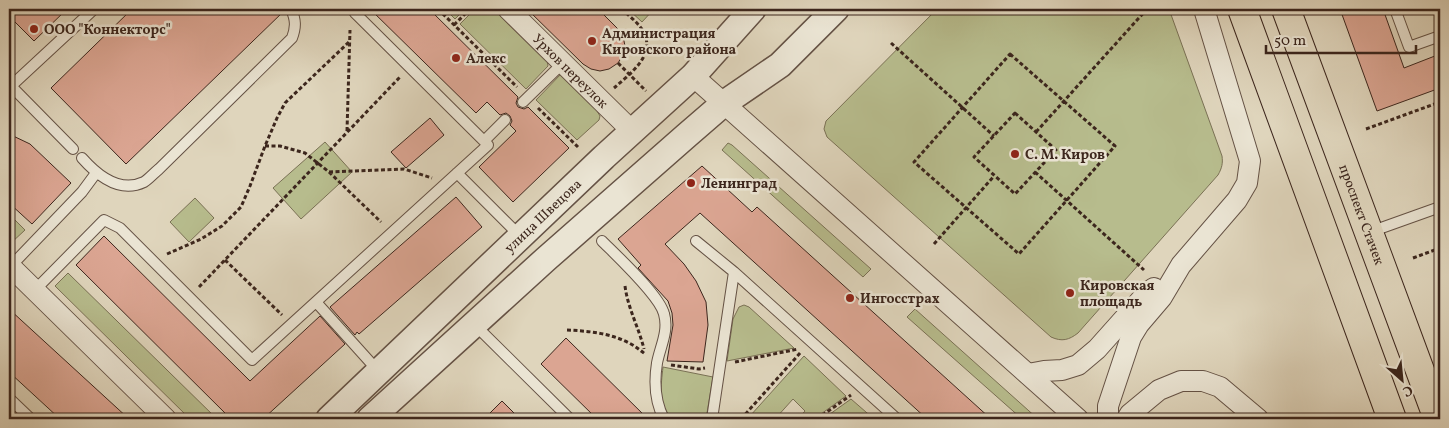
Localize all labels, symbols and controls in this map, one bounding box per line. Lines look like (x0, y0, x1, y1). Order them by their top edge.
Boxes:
place label: ООО "Коннекторс" (44, 21, 171, 40)
scale bar (1266, 22, 1416, 54)
marker: ООО "Коннекторс" (28, 23, 40, 35)
place label: Администрация Кировского района (602, 25, 737, 60)
street label: Урхов переулок (528, 30, 612, 114)
text: 50 m (1274, 31, 1306, 52)
marker: Администрация Кировского района (586, 35, 598, 47)
place label: Алекс (466, 50, 506, 69)
marker: Алекс (450, 52, 462, 64)
place label: С. М. Киров (1025, 146, 1105, 165)
marker: С. М. Киров (1009, 148, 1021, 160)
street label: проспект Стачек (1333, 162, 1388, 268)
street label: улица Швецова (501, 175, 586, 258)
place label: Ленинград (701, 175, 777, 194)
marker: Ленинград (685, 177, 697, 189)
place label: Кировская площадь (1080, 277, 1155, 312)
marker: Кировская площадь (1064, 287, 1076, 299)
place label: Ингосстрах (860, 290, 940, 309)
marker: Ингосстрах (844, 292, 856, 304)
north arrow (1376, 356, 1426, 406)
text: С (1399, 380, 1416, 401)

